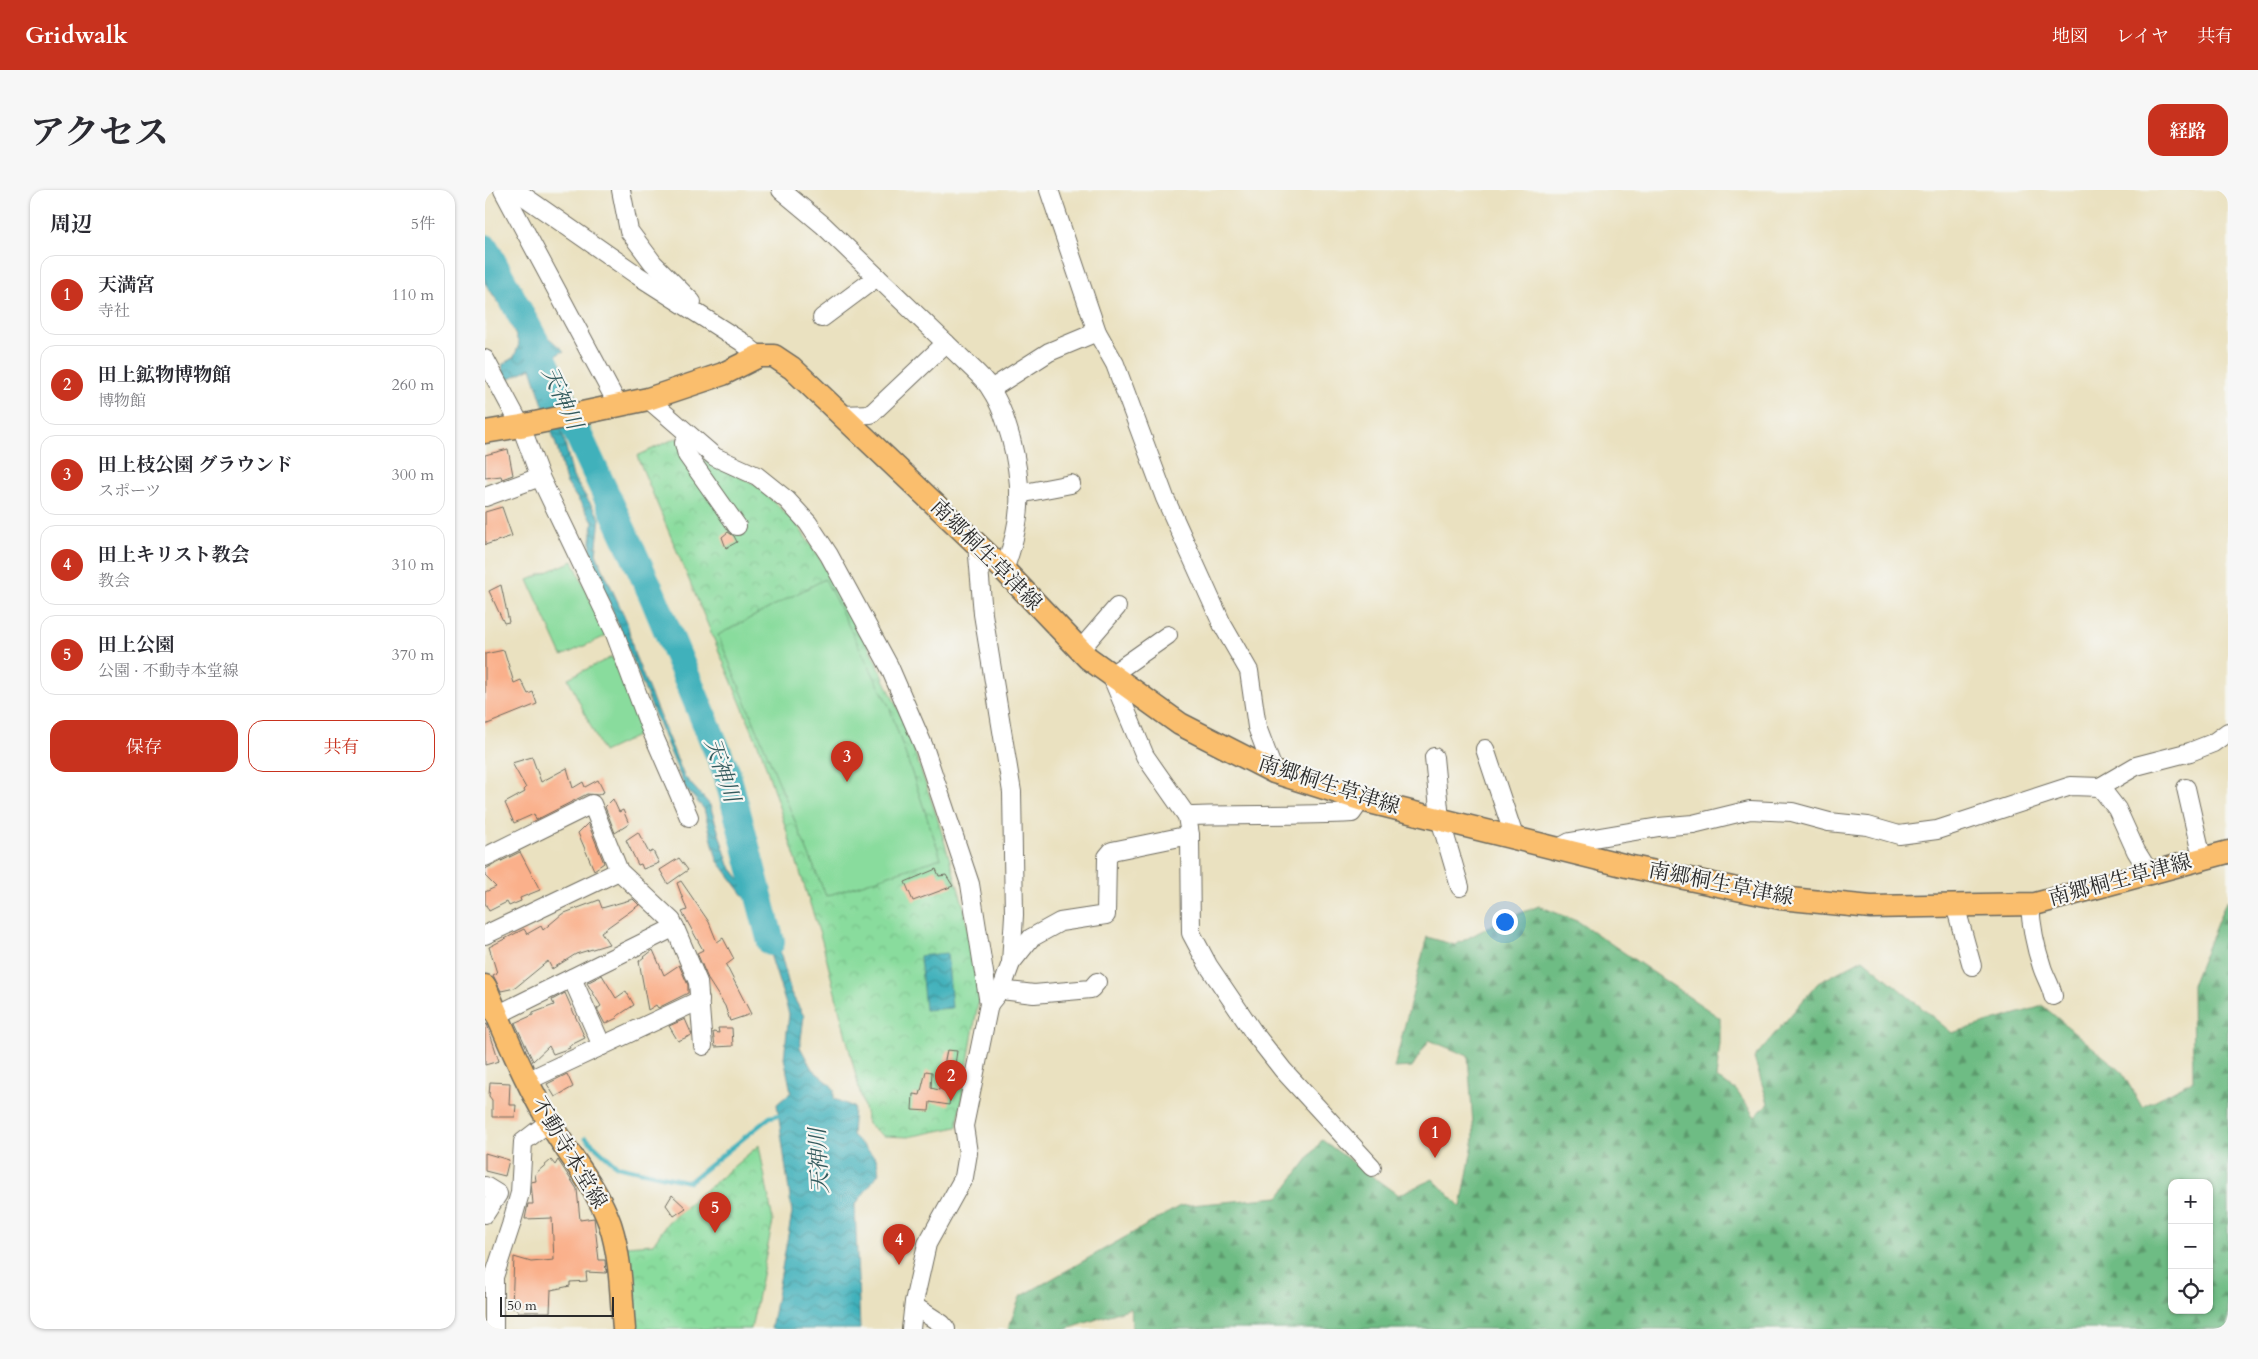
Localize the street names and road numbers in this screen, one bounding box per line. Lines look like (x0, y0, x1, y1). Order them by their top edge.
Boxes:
street label: 南郷桐生草津線 (924, 493, 1048, 617)
street label: 南郷桐生草津線 (1255, 748, 1403, 822)
street label: 南郷桐生草津線 (2045, 847, 2195, 913)
street label: 南郷桐生草津線 (1646, 856, 1796, 912)
street label: 不動寺本堂線 (524, 1092, 614, 1214)

